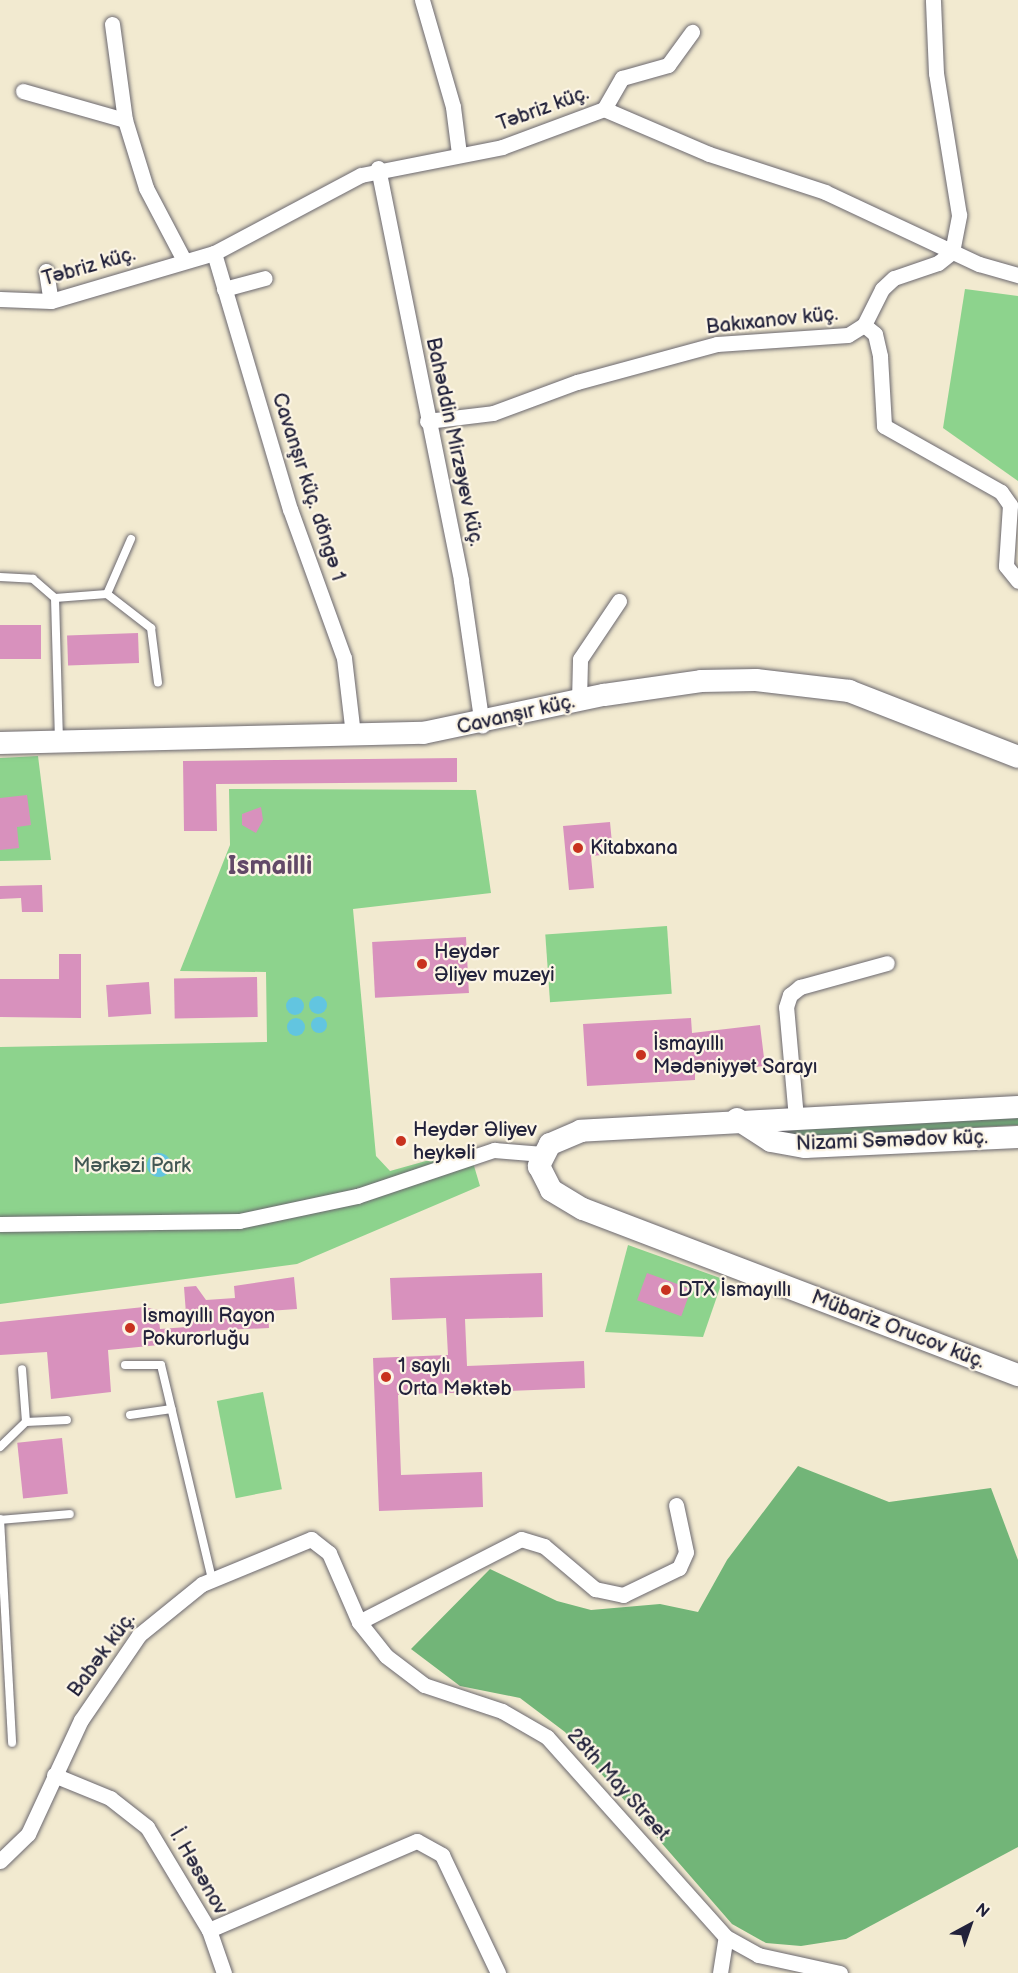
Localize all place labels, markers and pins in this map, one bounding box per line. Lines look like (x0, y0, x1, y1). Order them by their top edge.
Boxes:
place label: Kitabxana (590, 836, 678, 860)
marker: Kitabxana (571, 841, 585, 855)
place label: Heydər Əliyev muzeyi (434, 940, 555, 987)
marker: Heydər Əliyev muzeyi (415, 957, 429, 971)
place label: İsmayıllı Mədəniyyət Sarayı (653, 1032, 818, 1079)
marker: İsmayıllı Mədəniyyət Sarayı (634, 1048, 648, 1062)
place label: Heydər Əliyev heykəli (413, 1118, 537, 1165)
marker: Heydər Əliyev heykəli (394, 1134, 408, 1148)
place label: DTX İsmayıllı (678, 1278, 791, 1302)
marker: DTX İsmayıllı (659, 1283, 673, 1297)
place label: İsmayıllı Rayon Pokurorluğu (142, 1304, 275, 1351)
marker: İsmayıllı Rayon Pokurorluğu (123, 1321, 137, 1335)
place label: 1 saylı Orta Məktəb (398, 1354, 512, 1401)
marker: 1 saylı Orta Məktəb (379, 1370, 393, 1384)

